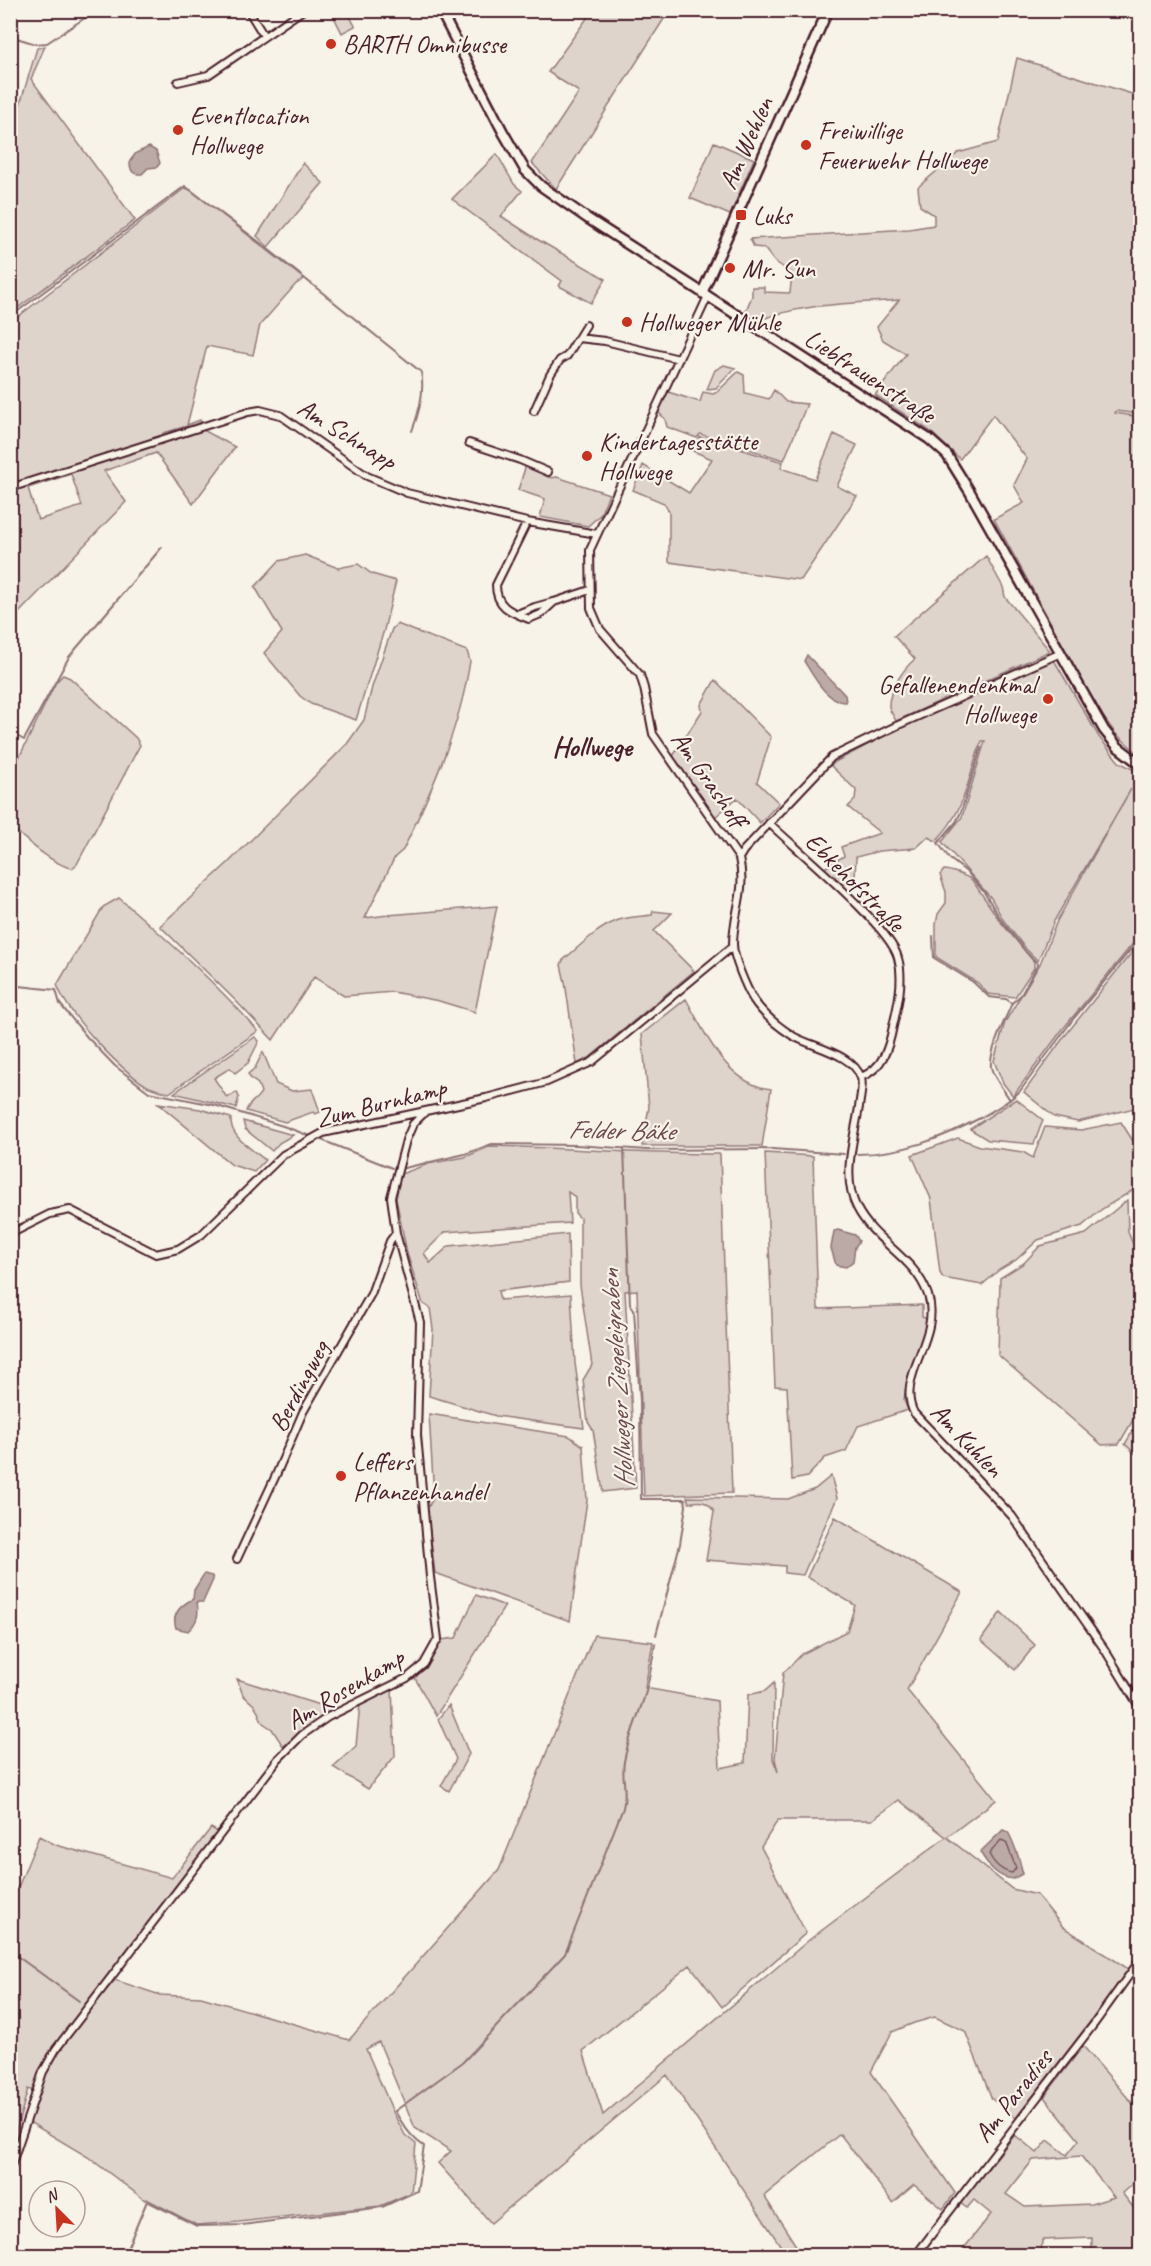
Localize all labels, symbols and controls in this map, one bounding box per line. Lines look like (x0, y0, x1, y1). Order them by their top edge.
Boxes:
place label: BARTH Omnibusse (343, 28, 508, 61)
marker: BARTH Omnibusse (324, 37, 338, 51)
street label: Am Wehlen (711, 90, 781, 194)
place label: Eventlocation Hollwege (190, 99, 310, 162)
place label: Freiwillige Feuerwehr Hollwege (818, 114, 989, 177)
marker: Eventlocation Hollwege (171, 123, 185, 137)
marker: Freiwillige Feuerwehr Hollwege (799, 138, 813, 152)
place label: Luks (753, 199, 793, 232)
marker: Luks (734, 208, 748, 222)
place label: Mr. Sun (742, 252, 816, 285)
marker: Mr. Sun (723, 261, 737, 275)
place label: Hollweger Mühle (639, 306, 783, 339)
marker: Hollweger Mühle (620, 315, 634, 329)
street label: Liebfrauenstraße (798, 321, 944, 432)
street label: Am Schnapp (292, 391, 404, 478)
place label: Kindertagesstätte Hollwege (599, 425, 760, 488)
marker: Kindertagesstätte Hollwege (580, 449, 594, 463)
place label: Gefallenendenkmal Hollwege (878, 668, 1041, 731)
marker: Gefallenendenkmal Hollwege (1041, 692, 1055, 706)
street label: Am Grashoff (664, 724, 757, 838)
district label: Hollwege (552, 729, 634, 764)
street label: Ebkehofstraße (798, 825, 914, 941)
street label: Zum Burnkamp (312, 1070, 452, 1135)
water label: Felder Bäke (568, 1112, 678, 1148)
water label: Hollweger Ziegeleigraben (592, 1266, 642, 1489)
street label: Berdingweg (261, 1333, 338, 1437)
street label: Am Kuhlen (923, 1396, 1011, 1485)
place label: Leffers Pflanzenhandel (353, 1445, 491, 1508)
marker: Leffers Pflanzenhandel (334, 1469, 348, 1483)
street label: Am Rosenkamp (280, 1640, 412, 1737)
street label: Am Paradies (967, 2041, 1061, 2149)
north arrow (27, 2179, 87, 2239)
text: N (43, 2184, 63, 2207)

